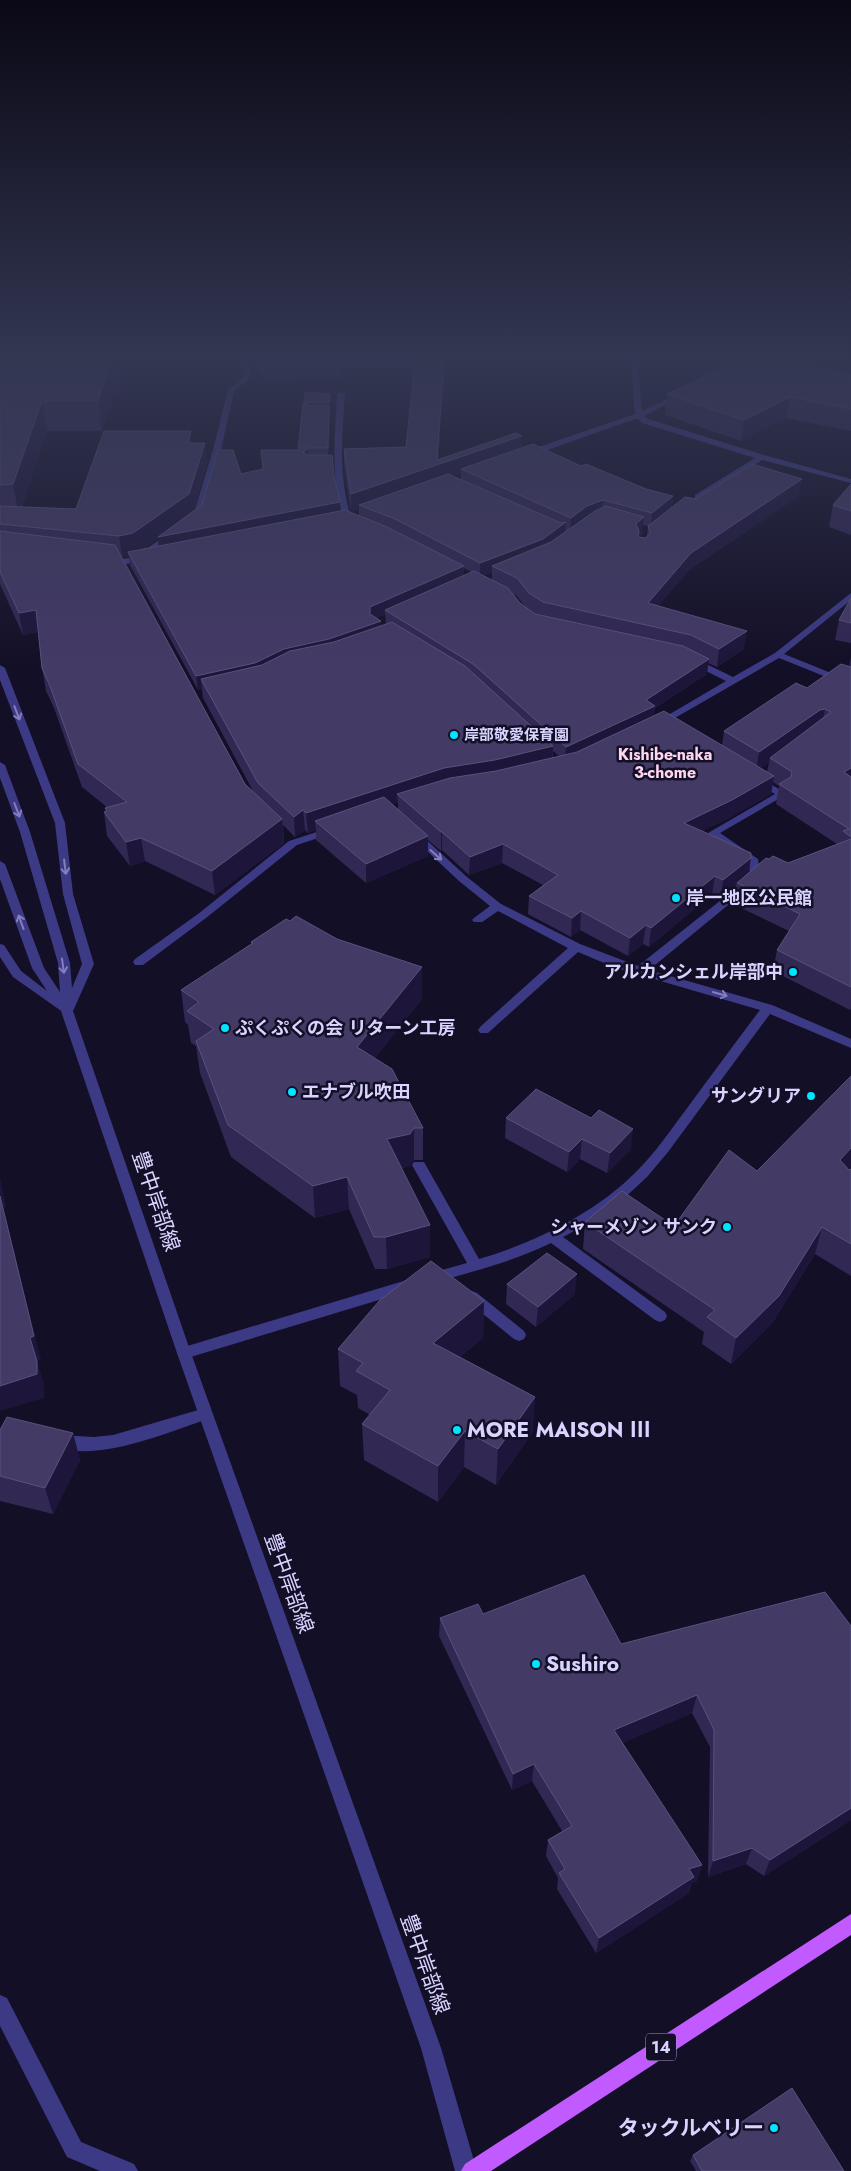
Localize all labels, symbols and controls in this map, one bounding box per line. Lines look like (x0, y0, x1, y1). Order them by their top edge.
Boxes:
one-way arrow (13, 705, 22, 720)
place label: 岸部敬愛保育園 (464, 724, 569, 746)
marker: 岸部敬愛保育園 (448, 729, 460, 741)
district label: Kishibe-naka 3-chome (618, 743, 712, 784)
one-way arrow (13, 802, 22, 817)
one-way arrow (429, 849, 442, 861)
one-way arrow (60, 859, 70, 875)
place label: 岸一地区公民館 (686, 885, 812, 911)
marker: 岸一地区公民館 (670, 892, 682, 904)
one-way arrow (16, 915, 25, 930)
one-way arrow (59, 958, 69, 974)
place label: アルカンシェル岸部中 (604, 959, 783, 985)
marker: アルカンシェル岸部中 (787, 966, 799, 978)
one-way arrow (711, 989, 727, 999)
place label: ぷくぷくの会 リターン工房 (235, 1015, 456, 1041)
marker: ぷくぷくの会 リターン工房 (219, 1022, 231, 1034)
place label: エナブル吹田 (302, 1079, 410, 1105)
place label: サングリア (711, 1083, 801, 1109)
marker: エナブル吹田 (286, 1086, 298, 1098)
marker: サングリア (805, 1090, 817, 1102)
street label: 豊中岸部線 (125, 1146, 187, 1256)
place label: シャーメゾン サンク (550, 1214, 717, 1240)
marker: シャーメゾン サンク (721, 1221, 733, 1233)
place label: MORE MAISON Ⅲ (467, 1415, 651, 1445)
marker: MORE MAISON Ⅲ (451, 1424, 463, 1436)
street label: 豊中岸部線 (257, 1529, 321, 1637)
place label: Sushiro (546, 1649, 619, 1679)
marker: Sushiro (530, 1658, 542, 1670)
street label: 豊中岸部線 (393, 1910, 457, 2018)
road number: 14 (646, 2034, 676, 2060)
place label: タックルベリー (618, 2113, 764, 2143)
marker: タックルベリー (768, 2122, 780, 2134)

